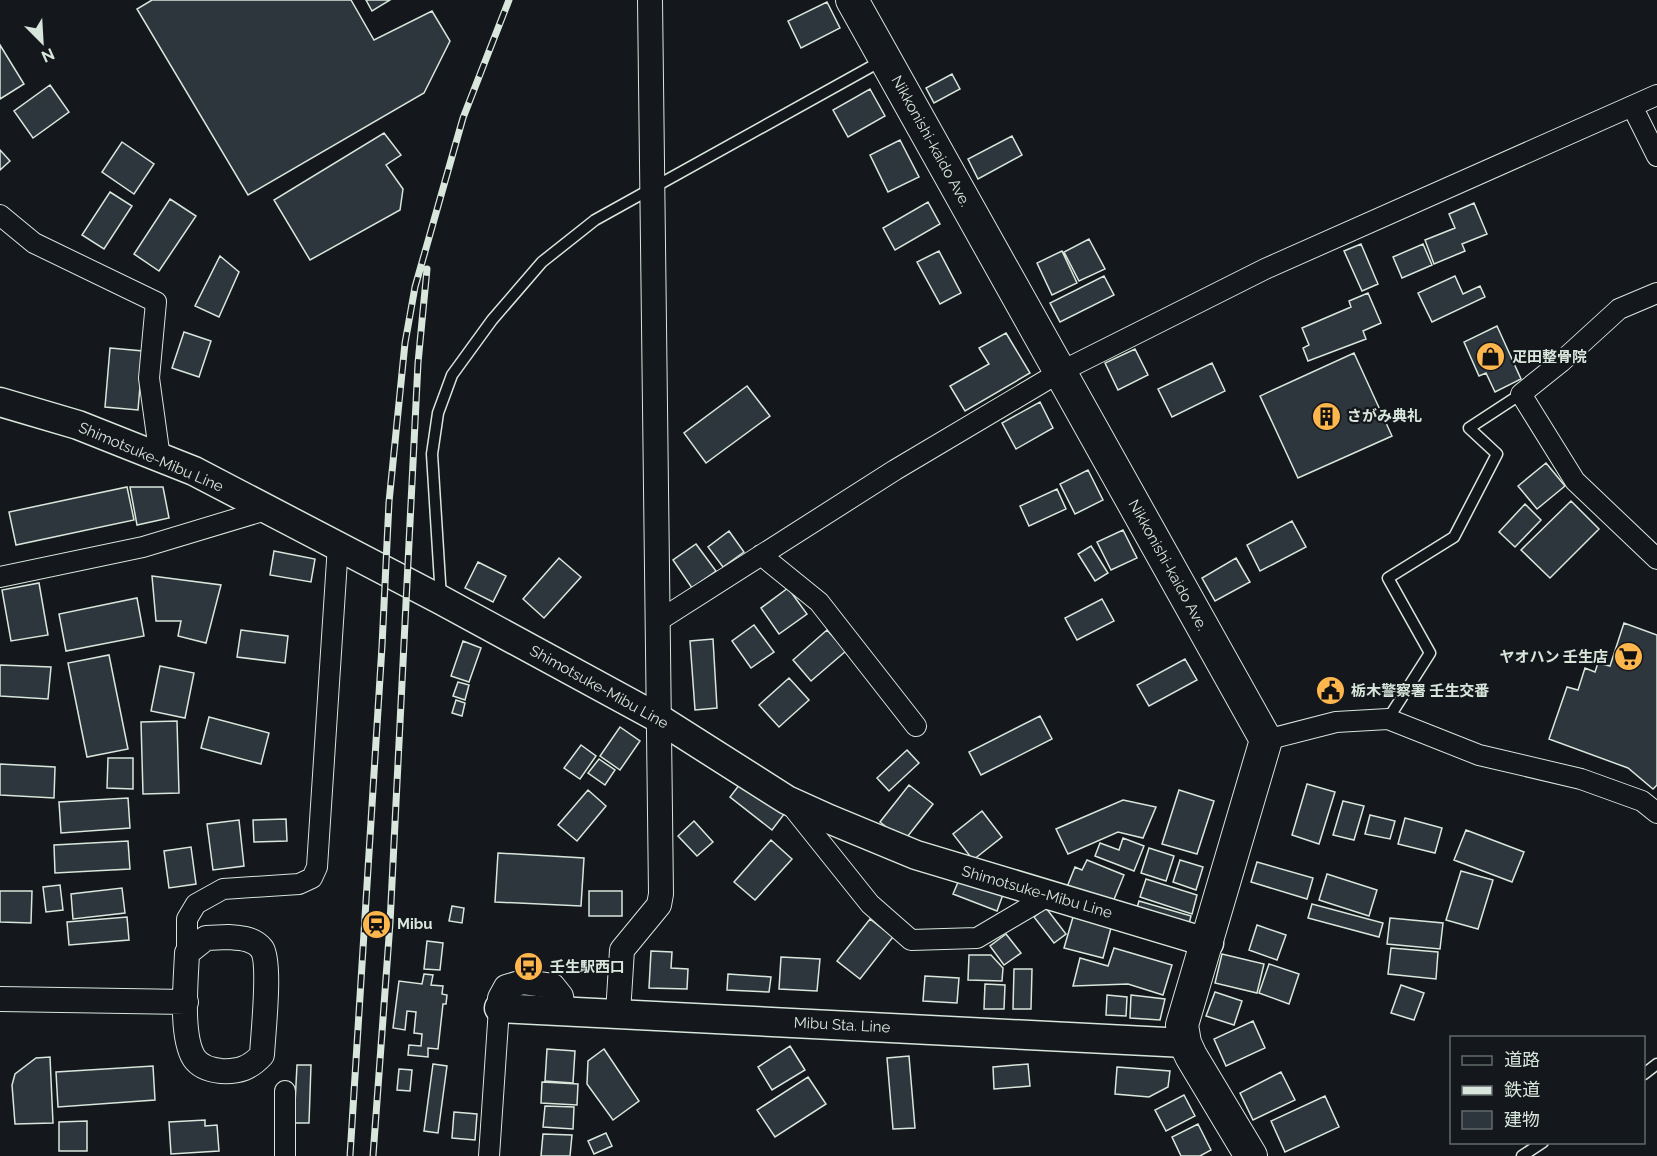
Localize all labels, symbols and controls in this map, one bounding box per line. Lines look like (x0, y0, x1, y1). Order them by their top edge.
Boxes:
north arrow (12, 12, 72, 72)
text: N (38, 44, 57, 66)
street label: Nikkonishi-kaido Ave. (888, 72, 974, 210)
shop icon: 疋田整骨院 (1475, 341, 1507, 373)
place label: 疋田整骨院 (1512, 348, 1587, 366)
building icon: さがみ典礼 (1310, 400, 1342, 432)
place label: さがみ典礼 (1347, 407, 1422, 425)
street label: Shimotsuke-Mibu Line (76, 418, 226, 496)
street label: Nikkonishi-kaido Ave. (1125, 496, 1211, 634)
street label: Shimotsuke-Mibu Line (527, 641, 672, 733)
supermarket icon: ヤオハン 壬生店 (1613, 641, 1645, 673)
place label: ヤオハン 壬生店 (1499, 648, 1608, 666)
public building icon: 栃木警察署 壬生交番 (1314, 675, 1346, 707)
place label: 栃木警察署 壬生交番 (1351, 682, 1490, 700)
street label: Shimotsuke-Mibu Line (960, 862, 1114, 922)
station icon: Mibu (360, 908, 392, 940)
place label: Mibu (397, 915, 433, 933)
bus stop icon: 壬生駅西口 (513, 951, 545, 983)
place label: 壬生駅西口 (550, 958, 625, 976)
street label: Mibu Sta. Line (793, 1013, 891, 1037)
legend (1450, 1036, 1645, 1144)
text: 道路 (1504, 1049, 1540, 1070)
text: 鉄道 (1504, 1079, 1540, 1100)
text: 建物 (1504, 1109, 1540, 1130)

